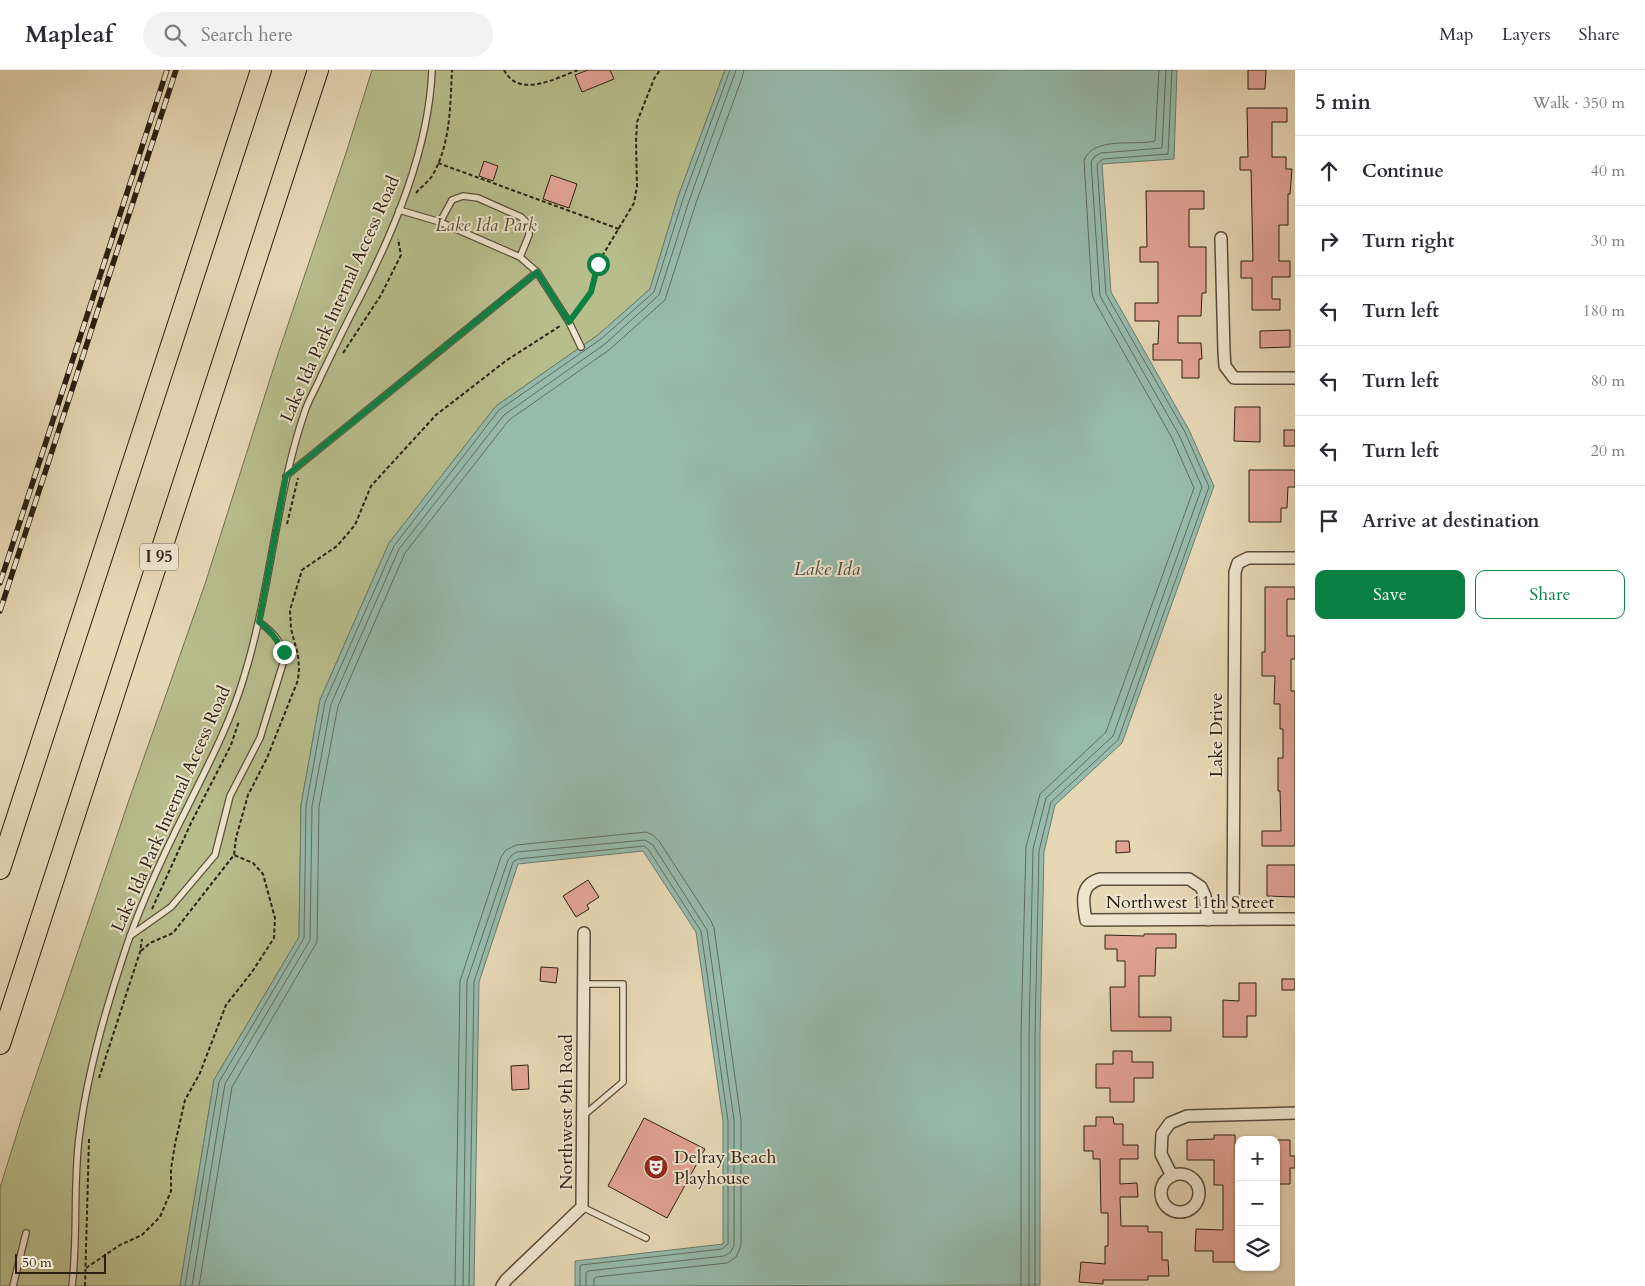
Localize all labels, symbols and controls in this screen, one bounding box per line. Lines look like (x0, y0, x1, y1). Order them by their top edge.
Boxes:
search box (143, 12, 493, 57)
text: Mapleaf (25, 18, 113, 51)
icon: search (161, 21, 189, 49)
text: Search here (201, 22, 293, 48)
text: Map (1439, 22, 1474, 47)
text: Layers (1502, 22, 1551, 47)
text: Share (1579, 22, 1620, 47)
text: 5 min (1315, 88, 1371, 117)
text: Walk · 350 m (1533, 92, 1625, 114)
icon: ahead (1315, 157, 1343, 185)
text: Continue (1362, 158, 1444, 184)
text: 40 m (1591, 160, 1625, 182)
street label: Lake Ida Park Internal Access Road (274, 172, 406, 426)
park label: Lake Ida Park (435, 213, 537, 238)
icon: right (1315, 227, 1343, 255)
text: Turn right (1362, 228, 1454, 254)
text: 30 m (1591, 230, 1625, 252)
route start (587, 253, 610, 276)
icon: left (1315, 297, 1343, 325)
text: Turn left (1362, 298, 1439, 324)
text: 180 m (1583, 300, 1625, 322)
icon: left (1315, 367, 1343, 395)
text: Turn left (1362, 368, 1439, 394)
text: 80 m (1591, 370, 1625, 392)
icon: left (1315, 437, 1343, 465)
text: Turn left (1362, 438, 1439, 464)
text: 20 m (1591, 440, 1625, 462)
icon: arrive (1315, 507, 1343, 535)
text: Arrive at destination (1362, 508, 1539, 534)
road number: I 95 (140, 544, 178, 571)
water label: Lake Ida (794, 556, 861, 582)
button: Save (1315, 570, 1465, 619)
button: Share (1475, 570, 1625, 619)
route end (273, 641, 296, 664)
street label: Lake Ida Park Internal Access Road (105, 682, 237, 936)
street label: Lake Drive (1204, 693, 1229, 777)
street label: Northwest 11th Street (1106, 890, 1275, 915)
street label: Northwest 9th Road (554, 1034, 579, 1190)
map controls (1235, 1136, 1280, 1271)
button: + (1235, 1136, 1280, 1181)
place label: Delray Beach Playhouse (674, 1145, 776, 1191)
theatre icon: Delray Beach Playhouse (643, 1154, 669, 1180)
button: − (1235, 1181, 1280, 1226)
button: layers (1235, 1226, 1280, 1271)
scale bar (15, 1251, 106, 1274)
text: 50 m (22, 1253, 52, 1272)

